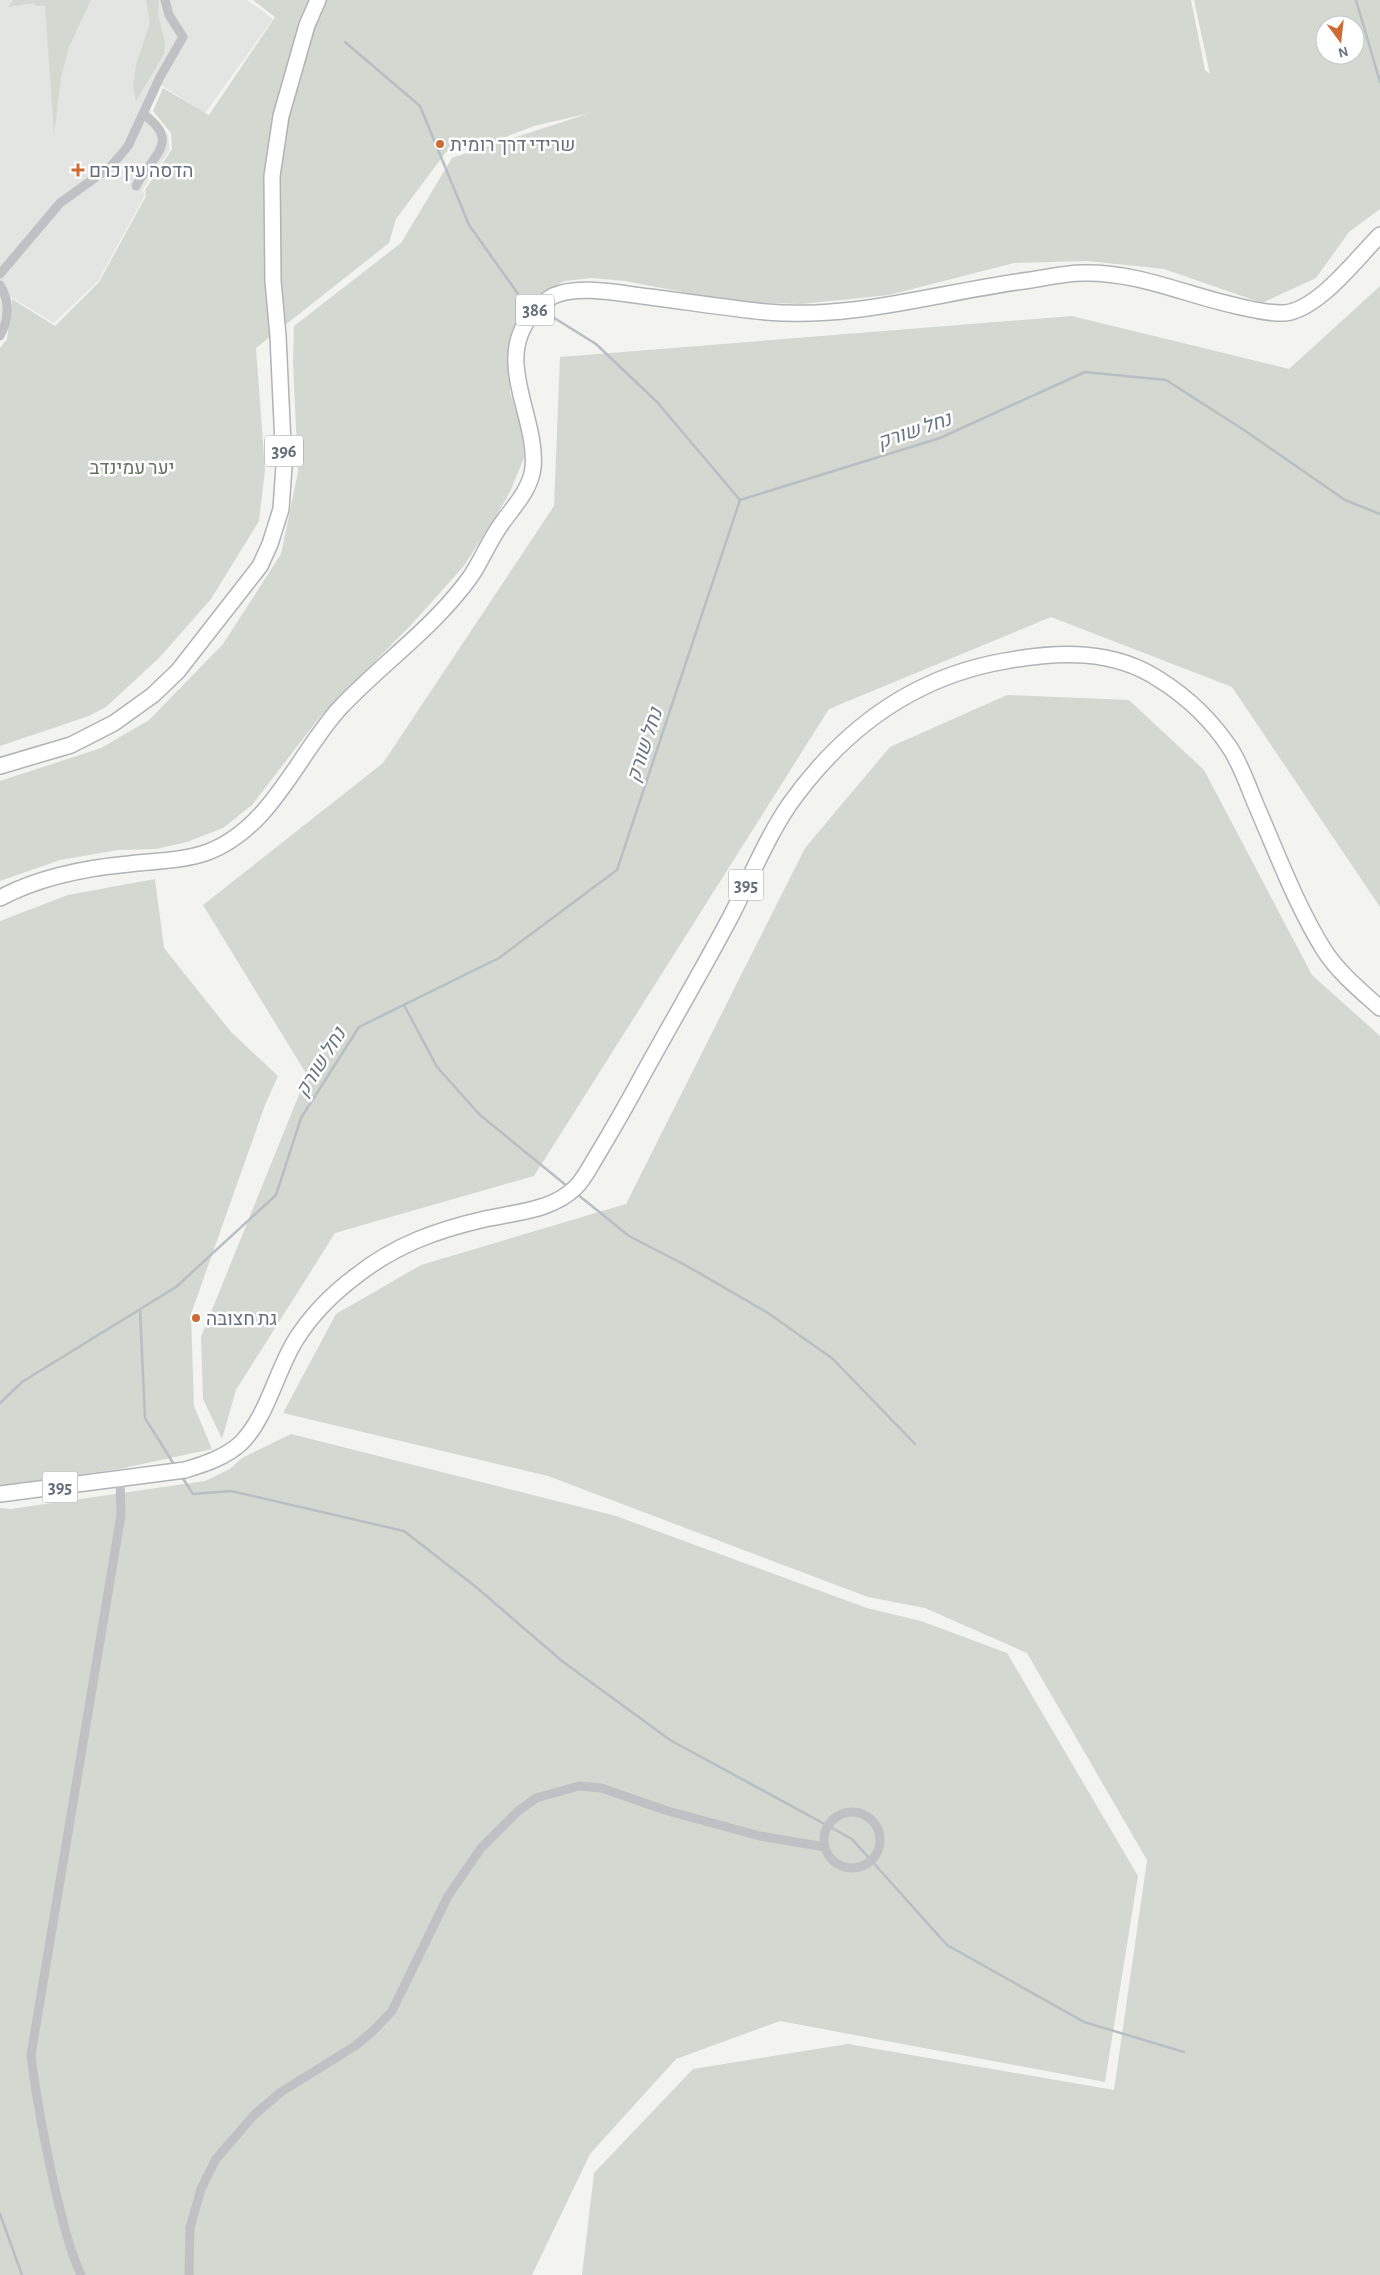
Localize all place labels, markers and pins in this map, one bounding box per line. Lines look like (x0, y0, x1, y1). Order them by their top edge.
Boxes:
place label: שרידי דרך רומית (450, 136, 575, 155)
marker: שרידי דרך רומית (434, 138, 446, 150)
place label: הדסה עין כרם (89, 162, 193, 181)
marker: הדסה עין כרם (71, 163, 85, 177)
place label: גת חצובה (206, 1310, 277, 1329)
marker: גת חצובה (190, 1312, 202, 1324)

